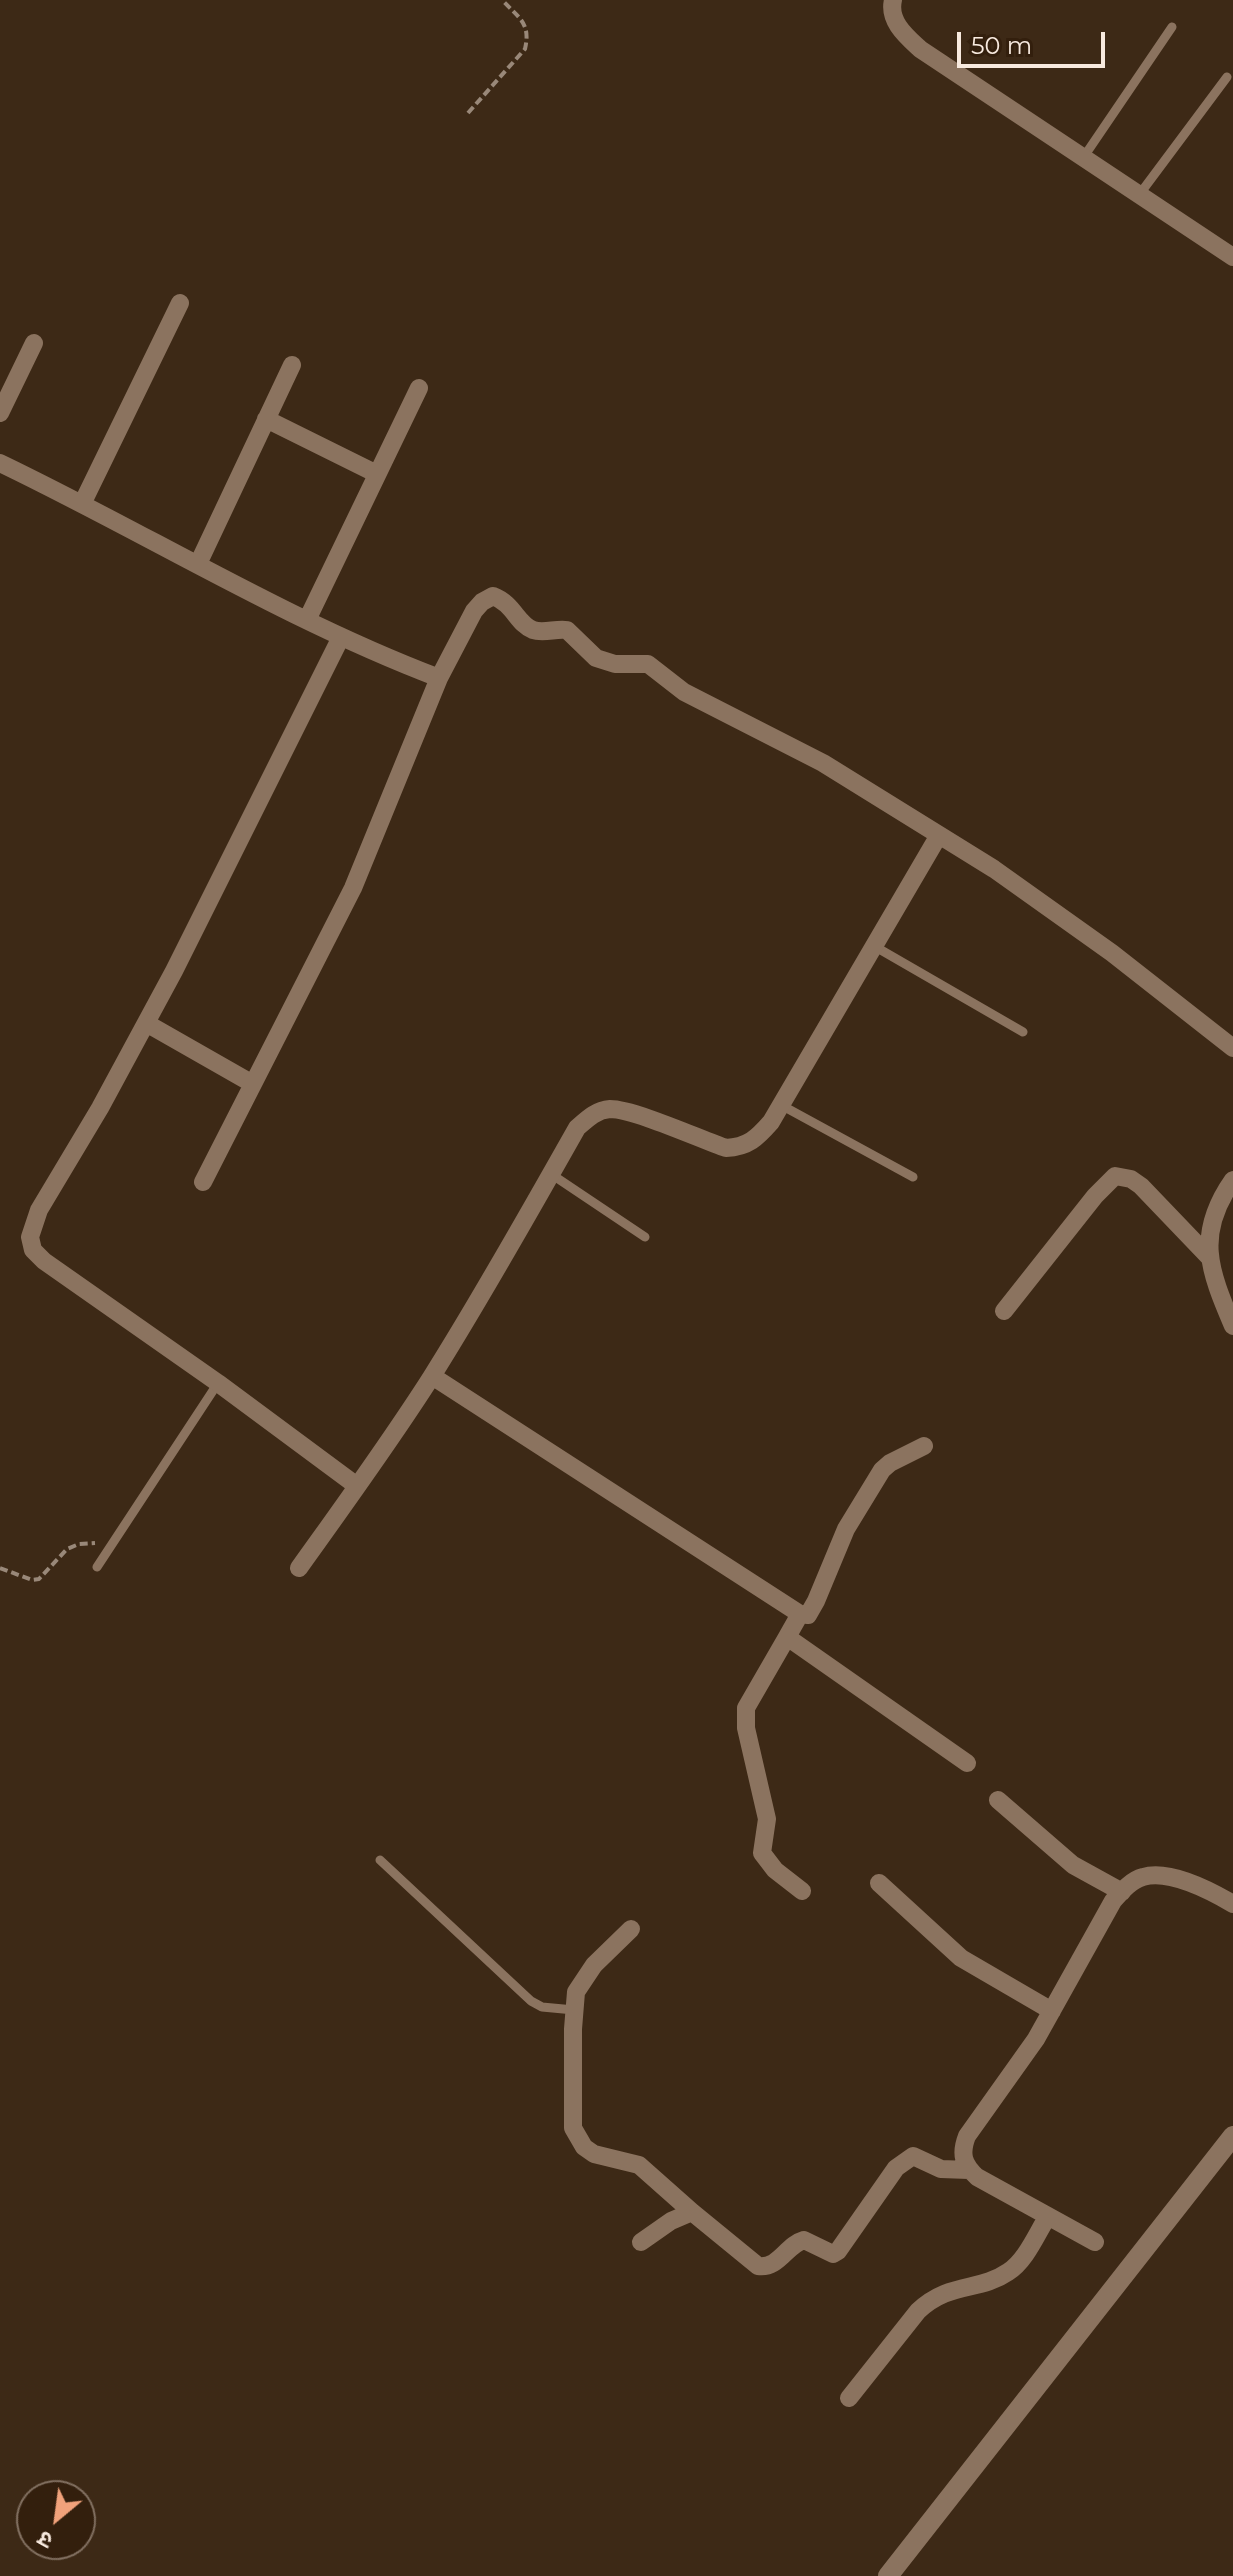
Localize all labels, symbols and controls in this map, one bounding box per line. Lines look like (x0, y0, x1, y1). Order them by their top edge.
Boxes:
scale bar (961, 16, 1109, 66)
text: 50 m (971, 31, 1032, 60)
north arrow (16, 2480, 96, 2560)
text: उ (33, 2525, 57, 2555)

